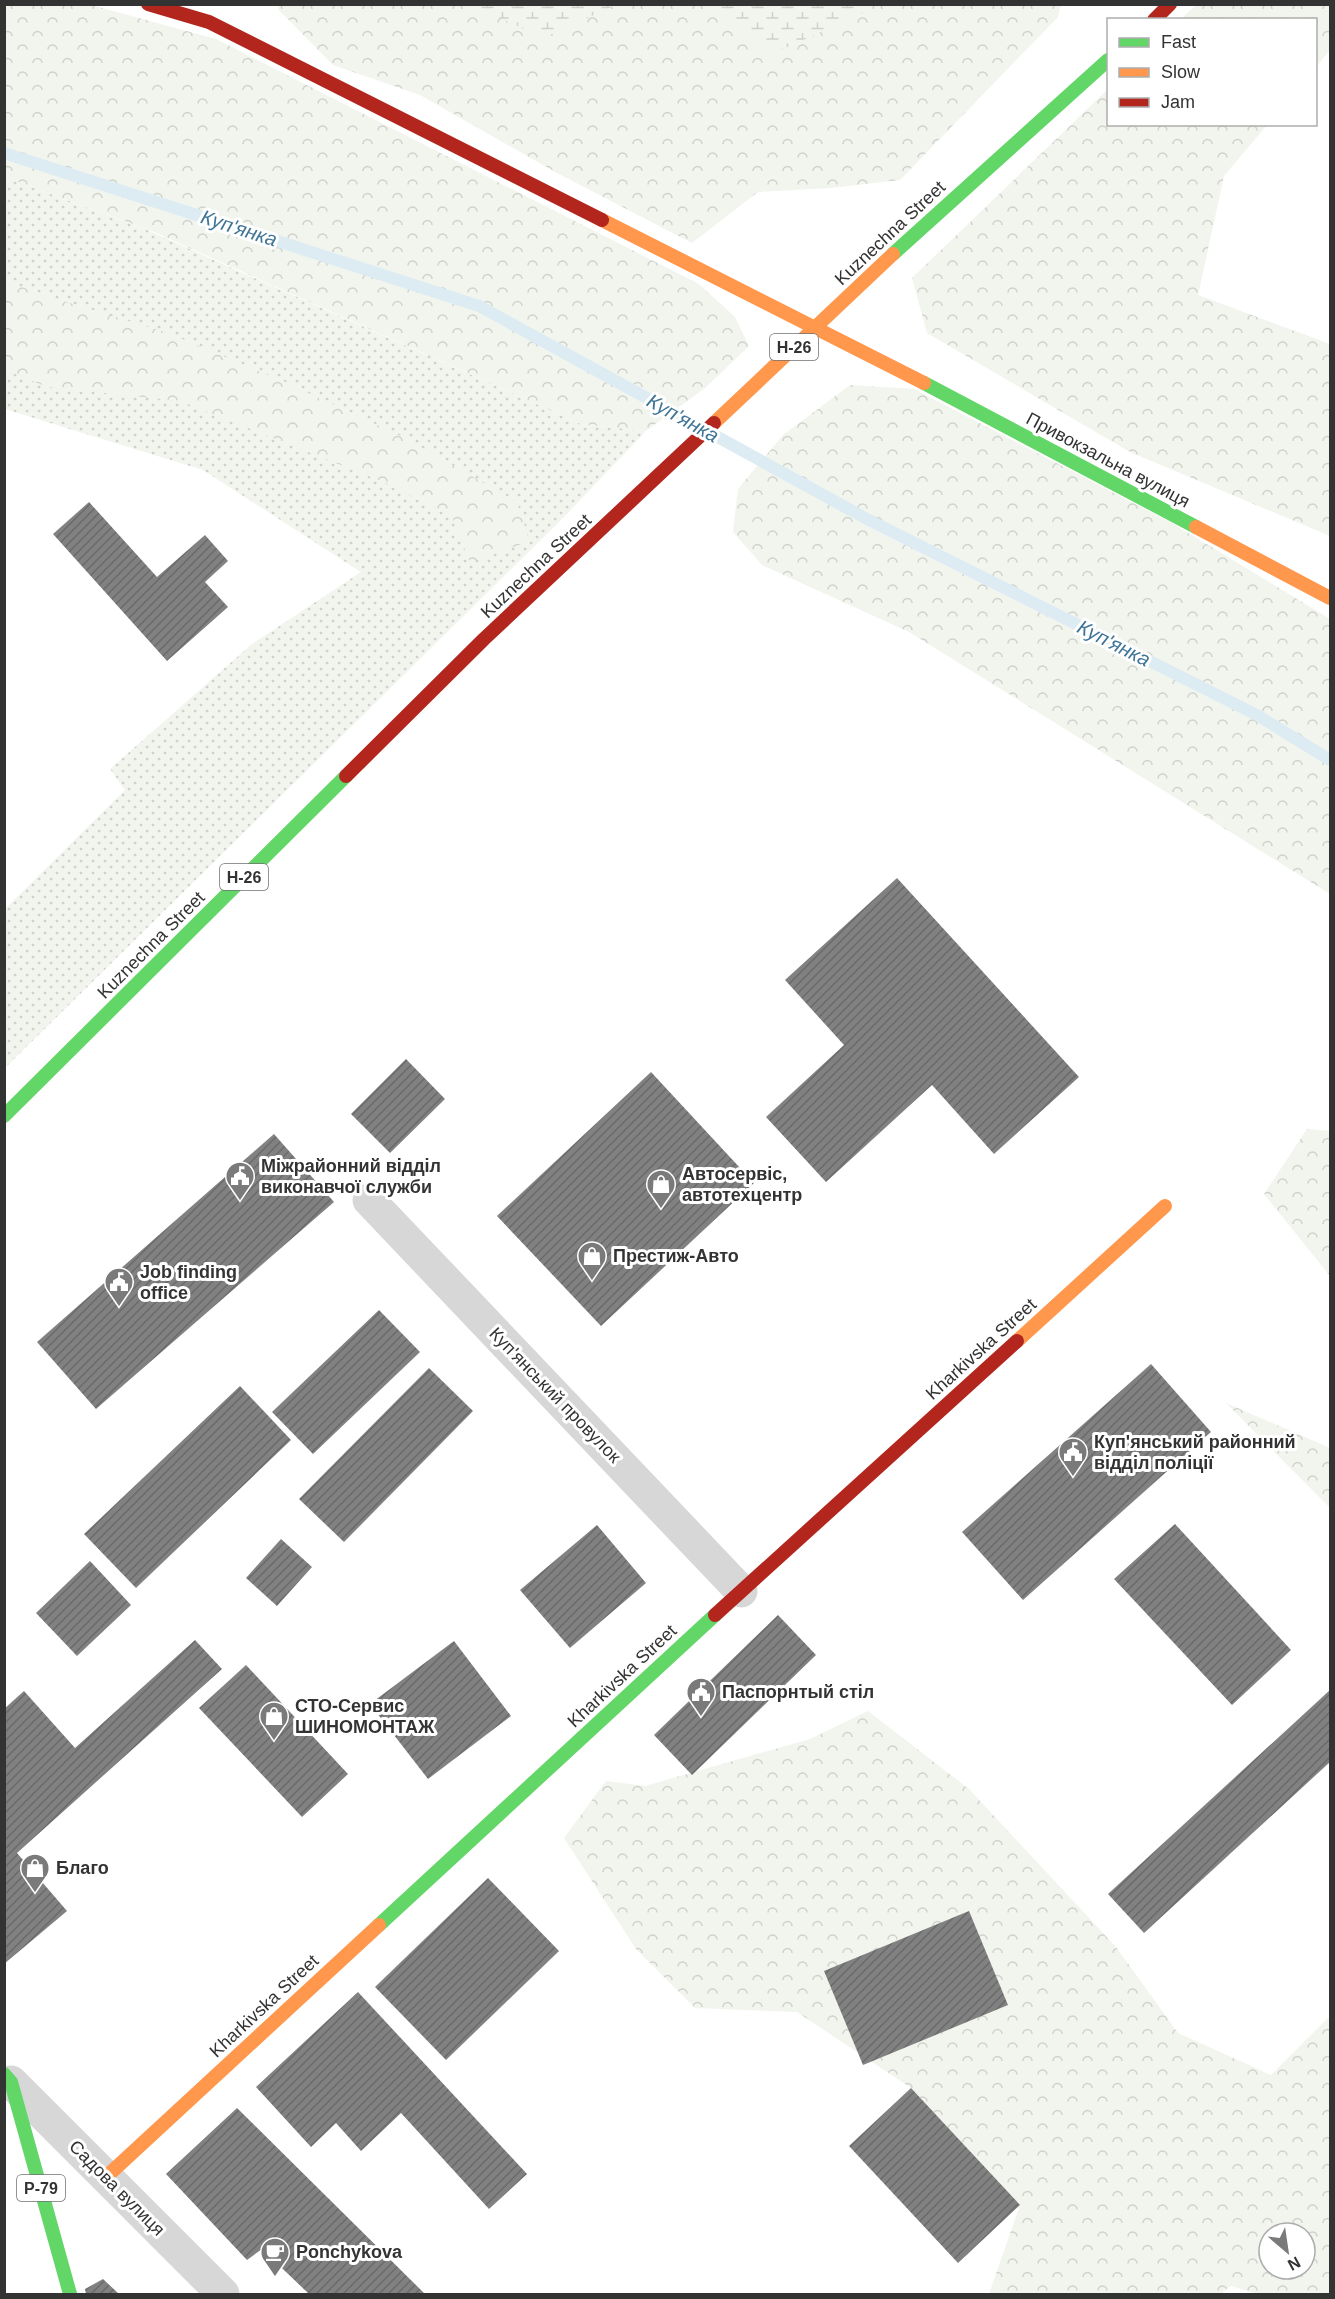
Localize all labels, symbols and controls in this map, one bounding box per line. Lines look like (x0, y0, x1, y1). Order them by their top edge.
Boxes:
legend (1107, 18, 1317, 126)
text: Fast (1161, 32, 1196, 52)
text: Slow (1161, 62, 1201, 82)
text: Jam (1161, 92, 1195, 112)
street label: Kuznechna Street (831, 177, 949, 289)
water label: Куп'янка (198, 205, 280, 251)
road number: Н-26 (770, 334, 818, 360)
water label: Куп'янка (643, 389, 723, 447)
street label: Привокзальна вулиця (1023, 408, 1193, 512)
street label: Kuznechna Street (477, 510, 595, 622)
water label: Куп'янка (1074, 615, 1154, 671)
road number: Н-26 (220, 864, 268, 890)
street label: Kuznechna Street (93, 887, 209, 1003)
place label: Міжрайонний відділ виконавчої служби (261, 1156, 441, 1197)
public building icon: Міжрайонний відділ виконавчої служби (224, 1160, 256, 1202)
place label: Автосервіс, автотехцентр (682, 1164, 802, 1205)
shop icon: Автосервіс, автотехцентр (645, 1168, 677, 1210)
shop icon: Престиж-Авто (576, 1240, 608, 1282)
place label: Престиж-Авто (613, 1246, 739, 1266)
place label: Job finding office (140, 1262, 237, 1303)
public building icon: Job finding office (103, 1266, 135, 1308)
street label: Kharkivska Street (922, 1294, 1040, 1404)
street label: Куп'янський провулок (485, 1323, 625, 1467)
place label: Куп'янський районний відділ поліції (1094, 1432, 1296, 1473)
public building icon: Куп'янський районний відділ поліції (1057, 1436, 1089, 1478)
street label: Kharkivska Street (564, 1621, 680, 1731)
public building icon: Паспорнтый стіл (685, 1676, 717, 1718)
place label: Паспорнтый стіл (722, 1682, 874, 1702)
place label: СТО-Сервис ШИНОМОНТАЖ (295, 1696, 435, 1737)
shop icon: СТО-Сервис ШИНОМОНТАЖ (258, 1700, 290, 1742)
shop icon: Благо (19, 1852, 51, 1894)
place label: Благо (56, 1858, 109, 1878)
street label: Kharkivska Street (206, 1951, 322, 2061)
street label: Садова вулиця (65, 2136, 169, 2240)
road number: Р-79 (17, 2175, 65, 2201)
north arrow (1257, 2221, 1317, 2281)
cafe icon: Ponchykova (259, 2236, 291, 2278)
place label: Ponchykova (296, 2242, 403, 2262)
text: N (1285, 2253, 1303, 2274)

